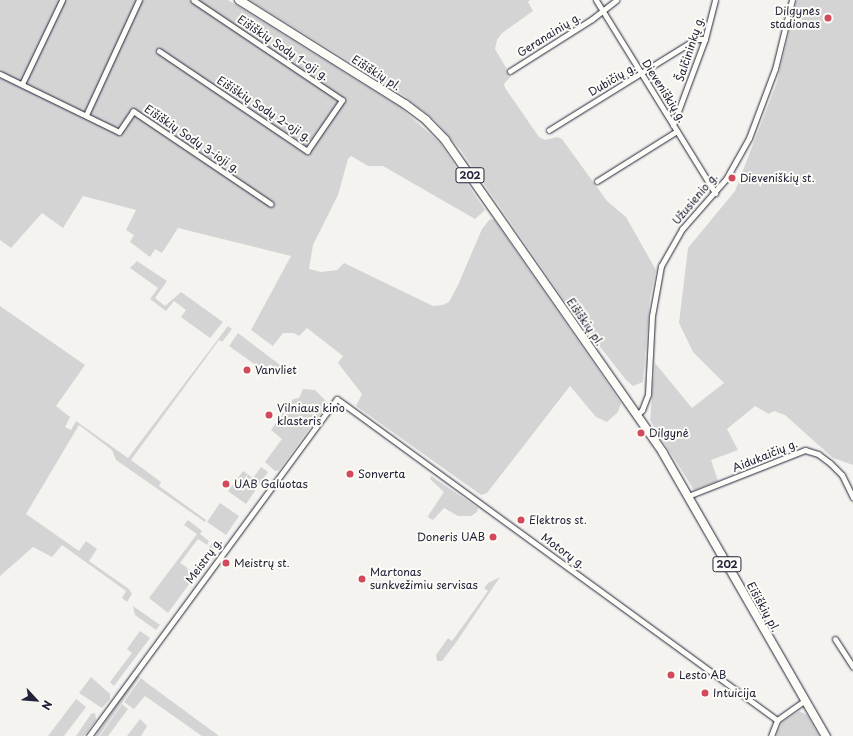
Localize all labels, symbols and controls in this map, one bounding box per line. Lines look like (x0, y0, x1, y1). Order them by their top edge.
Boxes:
place label: Dilgynės stadionas (770, 5, 820, 31)
street label: Geranainių g. (515, 10, 583, 60)
street label: Eišiškių Sodų 1-oji g. (235, 13, 331, 83)
marker: Dilgynės stadionas (823, 13, 833, 23)
street label: Šalčininkų g. (673, 15, 707, 83)
street label: Eišiškių pl. (349, 53, 403, 93)
street label: Dieveniškių g. (639, 57, 689, 125)
street label: Dubičių g. (586, 61, 638, 99)
street label: Eišiškių Sodų 2-oji g. (214, 74, 314, 144)
street label: Eišiškių Sodų 3-ioji g. (142, 102, 242, 176)
road number: 202 (455, 167, 485, 183)
street label: Užusienio g. (670, 171, 720, 227)
place label: Dieveniškių st. (740, 171, 815, 185)
marker: Dieveniškių st. (727, 173, 737, 183)
street label: Eišiškių pl. (564, 296, 606, 348)
place label: Vanvliet (255, 363, 297, 377)
marker: Vanvliet (242, 365, 252, 375)
place label: Vilniaus kino klasteris (277, 402, 345, 428)
marker: Vilniaus kino klasteris (264, 410, 274, 420)
place label: Dilgynė (649, 426, 689, 440)
marker: Dilgynė (636, 428, 646, 438)
street label: Aidukaičių g. (730, 437, 800, 475)
place label: Sonverta (358, 467, 406, 481)
marker: Sonverta (345, 469, 355, 479)
place label: UAB Galuotas (234, 477, 310, 491)
marker: UAB Galuotas (221, 479, 231, 489)
place label: Elektros st. (529, 513, 587, 527)
marker: Elektros st. (516, 515, 526, 525)
place label: Doneris UAB (417, 530, 485, 544)
street label: Motorų g. (538, 531, 588, 571)
marker: Doneris UAB (488, 532, 498, 542)
street label: Meistrų g. (183, 536, 225, 586)
place label: Meistrų st. (234, 556, 290, 570)
road number: 202 (712, 556, 742, 572)
marker: Meistrų st. (221, 558, 231, 568)
place label: Martonas sunkvežimiu servisas (370, 566, 477, 592)
marker: Martonas sunkvežimiu servisas (357, 574, 367, 584)
street label: Eišiškių pl. (744, 580, 782, 634)
place label: Lesto AB (679, 668, 726, 682)
marker: Lesto AB (666, 670, 676, 680)
north arrow (16, 680, 56, 720)
place label: Intuicija (713, 686, 756, 700)
marker: Intuicija (700, 688, 710, 698)
text: N (38, 698, 57, 713)

